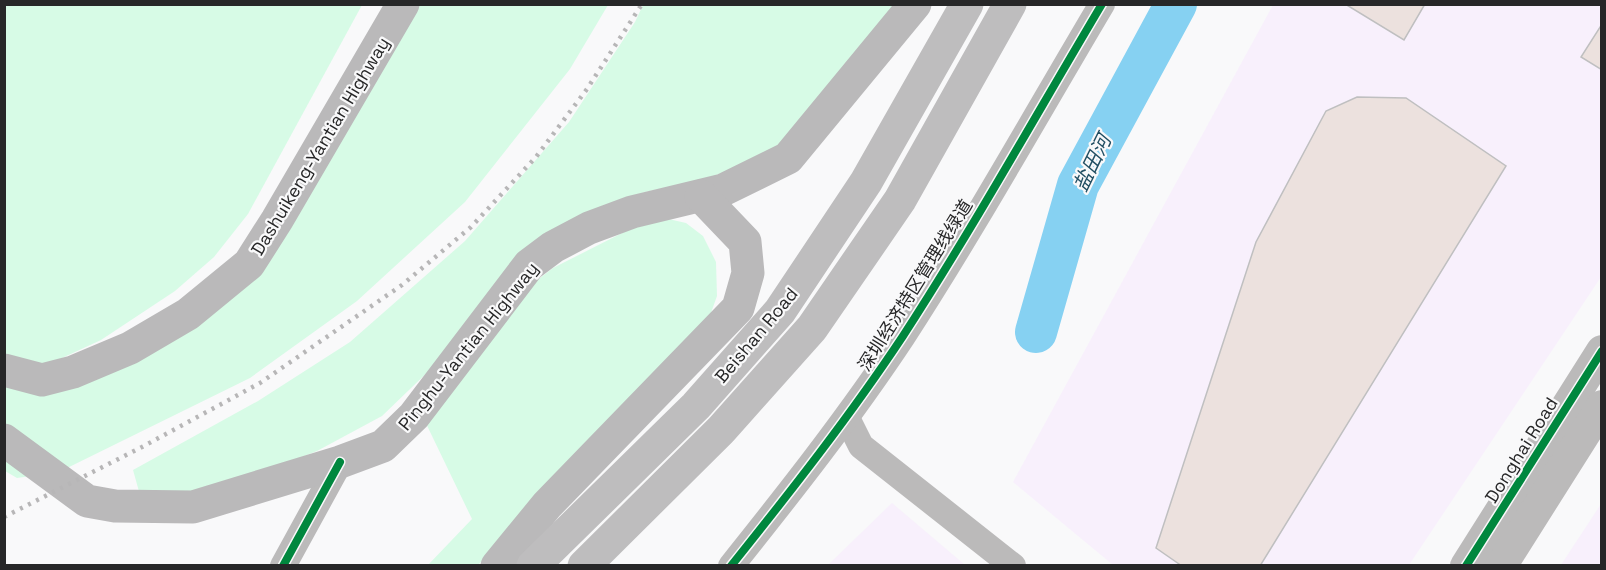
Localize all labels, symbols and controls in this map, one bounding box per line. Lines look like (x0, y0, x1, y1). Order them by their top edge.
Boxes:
street label: Dashuikeng-Yantian Highway (246, 33, 394, 259)
water label: 盐田河 (1067, 127, 1119, 196)
street label: 深圳经济特区管理线绿道 (853, 195, 977, 375)
street label: Pinghu-Yantian Highway (393, 257, 543, 435)
street label: Beishan Road (709, 283, 803, 387)
street label: Donghai Road (1479, 393, 1563, 507)

